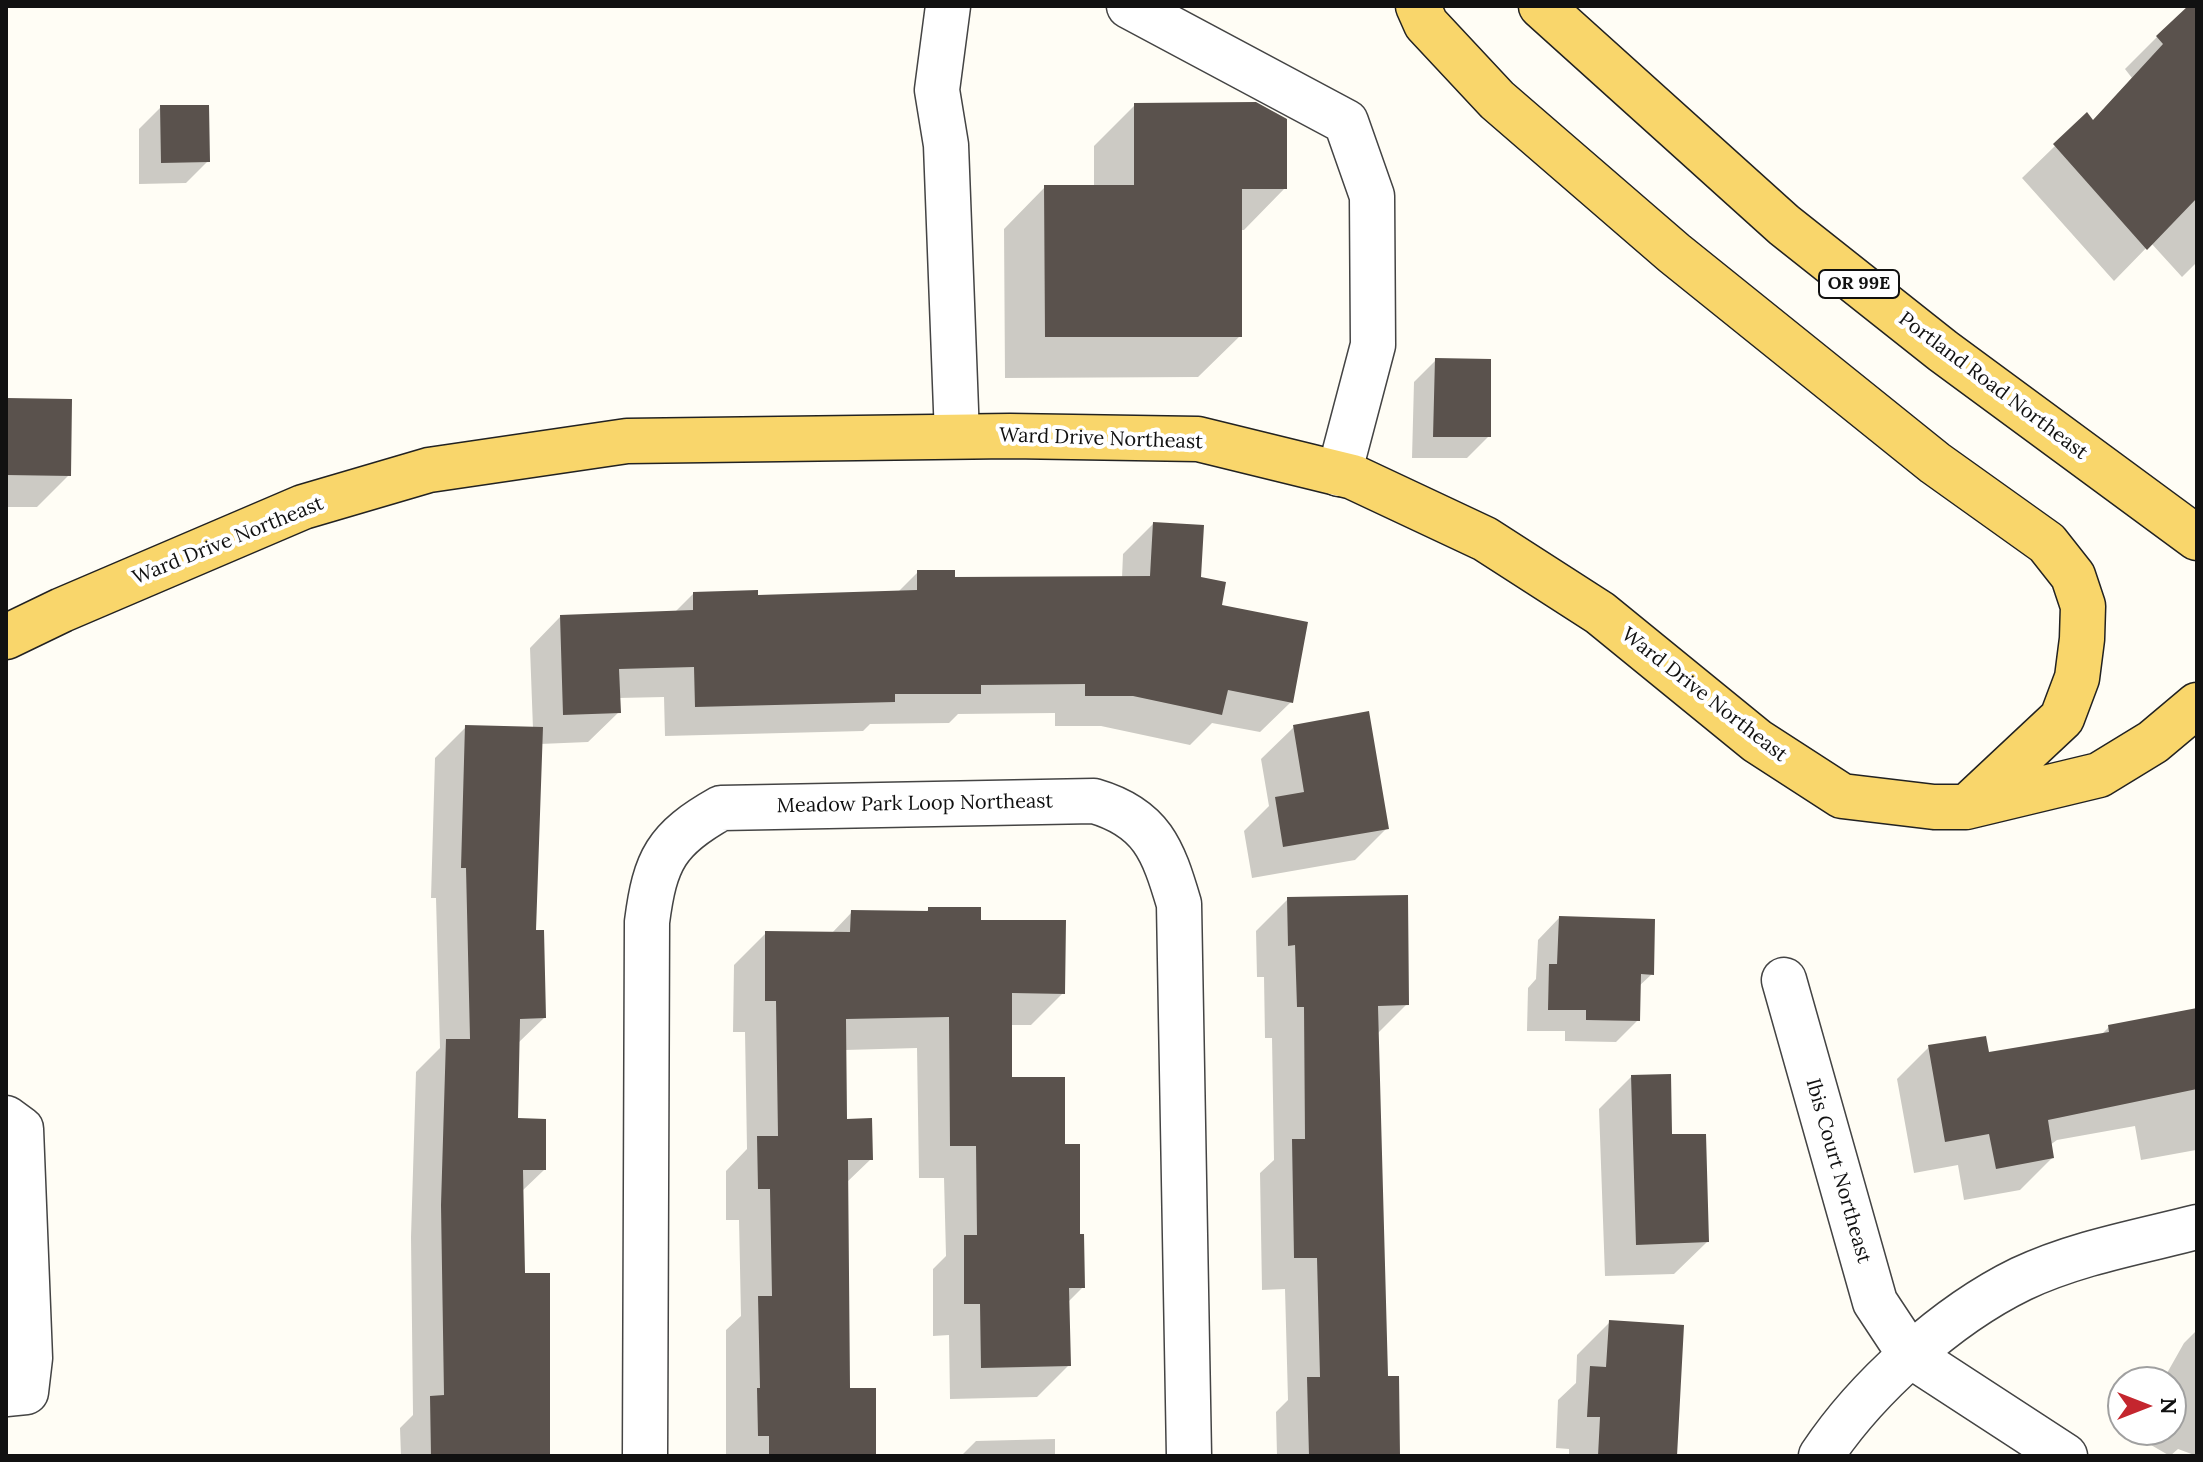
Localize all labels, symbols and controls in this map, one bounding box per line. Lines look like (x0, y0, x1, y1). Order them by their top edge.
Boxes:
road number: OR 99E (1819, 270, 1899, 298)
street label: Portland Road Northeast (1894, 307, 2092, 465)
street label: Ward Drive Northeast (999, 423, 1203, 455)
street label: Ward Drive Northeast (129, 492, 327, 590)
street label: Ward Drive Northeast (1616, 623, 1792, 767)
street label: Meadow Park Loop Northeast (777, 790, 1053, 818)
street label: Ibis Court Northeast (1800, 1076, 1876, 1266)
north arrow (2107, 1366, 2187, 1446)
text: N (2155, 1397, 2183, 1415)

